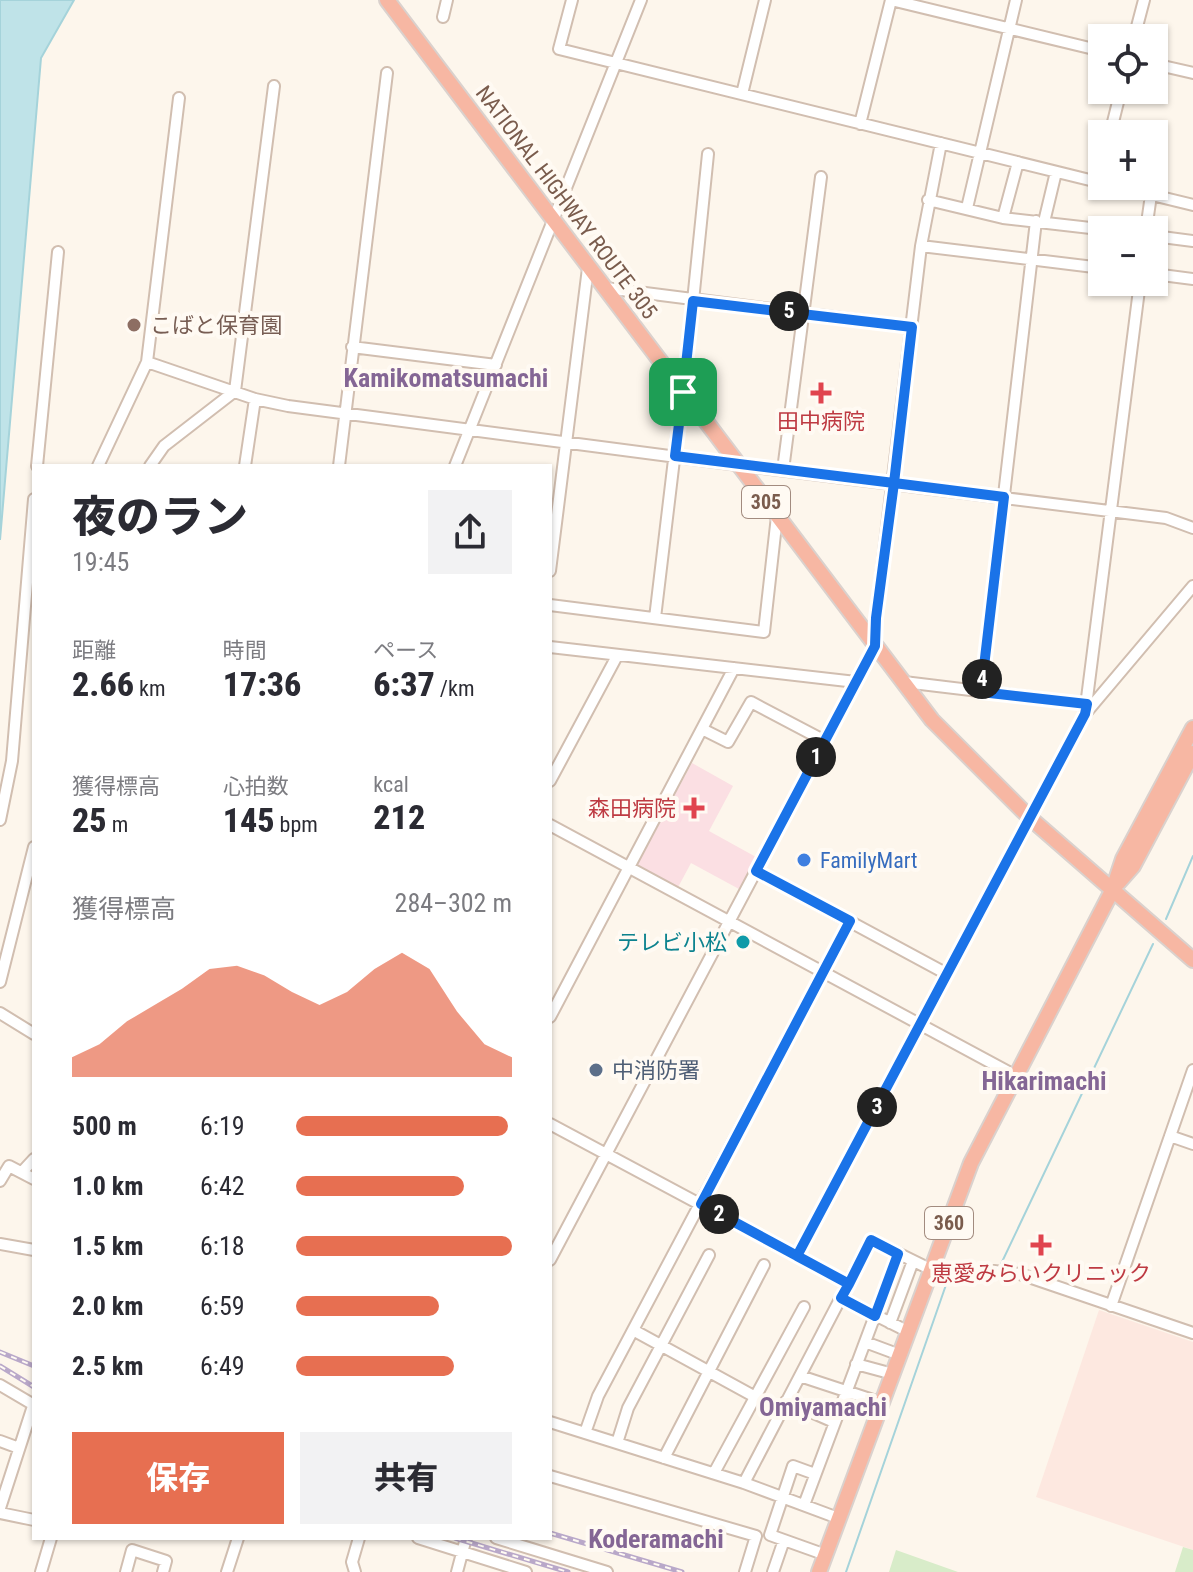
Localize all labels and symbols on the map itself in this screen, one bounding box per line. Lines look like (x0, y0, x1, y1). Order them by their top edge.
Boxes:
street label: NATIONAL HIGHWAY ROUTE 305 (471, 81, 662, 324)
pin: 5 (769, 291, 809, 331)
place label: こばと保育園 (150, 313, 282, 338)
marker: こばと保育園 (125, 316, 143, 334)
pin (649, 358, 717, 426)
district label: Kamikomatsumachi (344, 363, 548, 393)
marker: 田中病院 (810, 382, 832, 404)
place label: 田中病院 (777, 409, 865, 434)
road number: 305 (742, 486, 790, 518)
pin: 4 (962, 659, 1002, 699)
pin: 1 (796, 737, 836, 777)
place label: 森田病院 (588, 796, 676, 821)
marker: 森田病院 (683, 797, 705, 819)
place label: FamilyMart (820, 848, 918, 873)
marker: FamilyMart (795, 851, 813, 869)
place label: テレビ小松 (617, 930, 727, 955)
marker: テレビ小松 (734, 933, 752, 951)
place label: 中消防署 (612, 1058, 700, 1083)
marker: 中消防署 (587, 1061, 605, 1079)
district label: Hikarimachi (981, 1066, 1107, 1096)
pin: 3 (857, 1087, 897, 1127)
pin: 2 (699, 1194, 739, 1234)
road number: 360 (925, 1207, 973, 1239)
marker: 恵愛みらいクリニック (1030, 1234, 1052, 1256)
place label: 恵愛みらいクリニック (931, 1261, 1151, 1286)
district label: Omiyamachi (759, 1392, 887, 1422)
district label: Koderamachi (588, 1524, 724, 1554)

